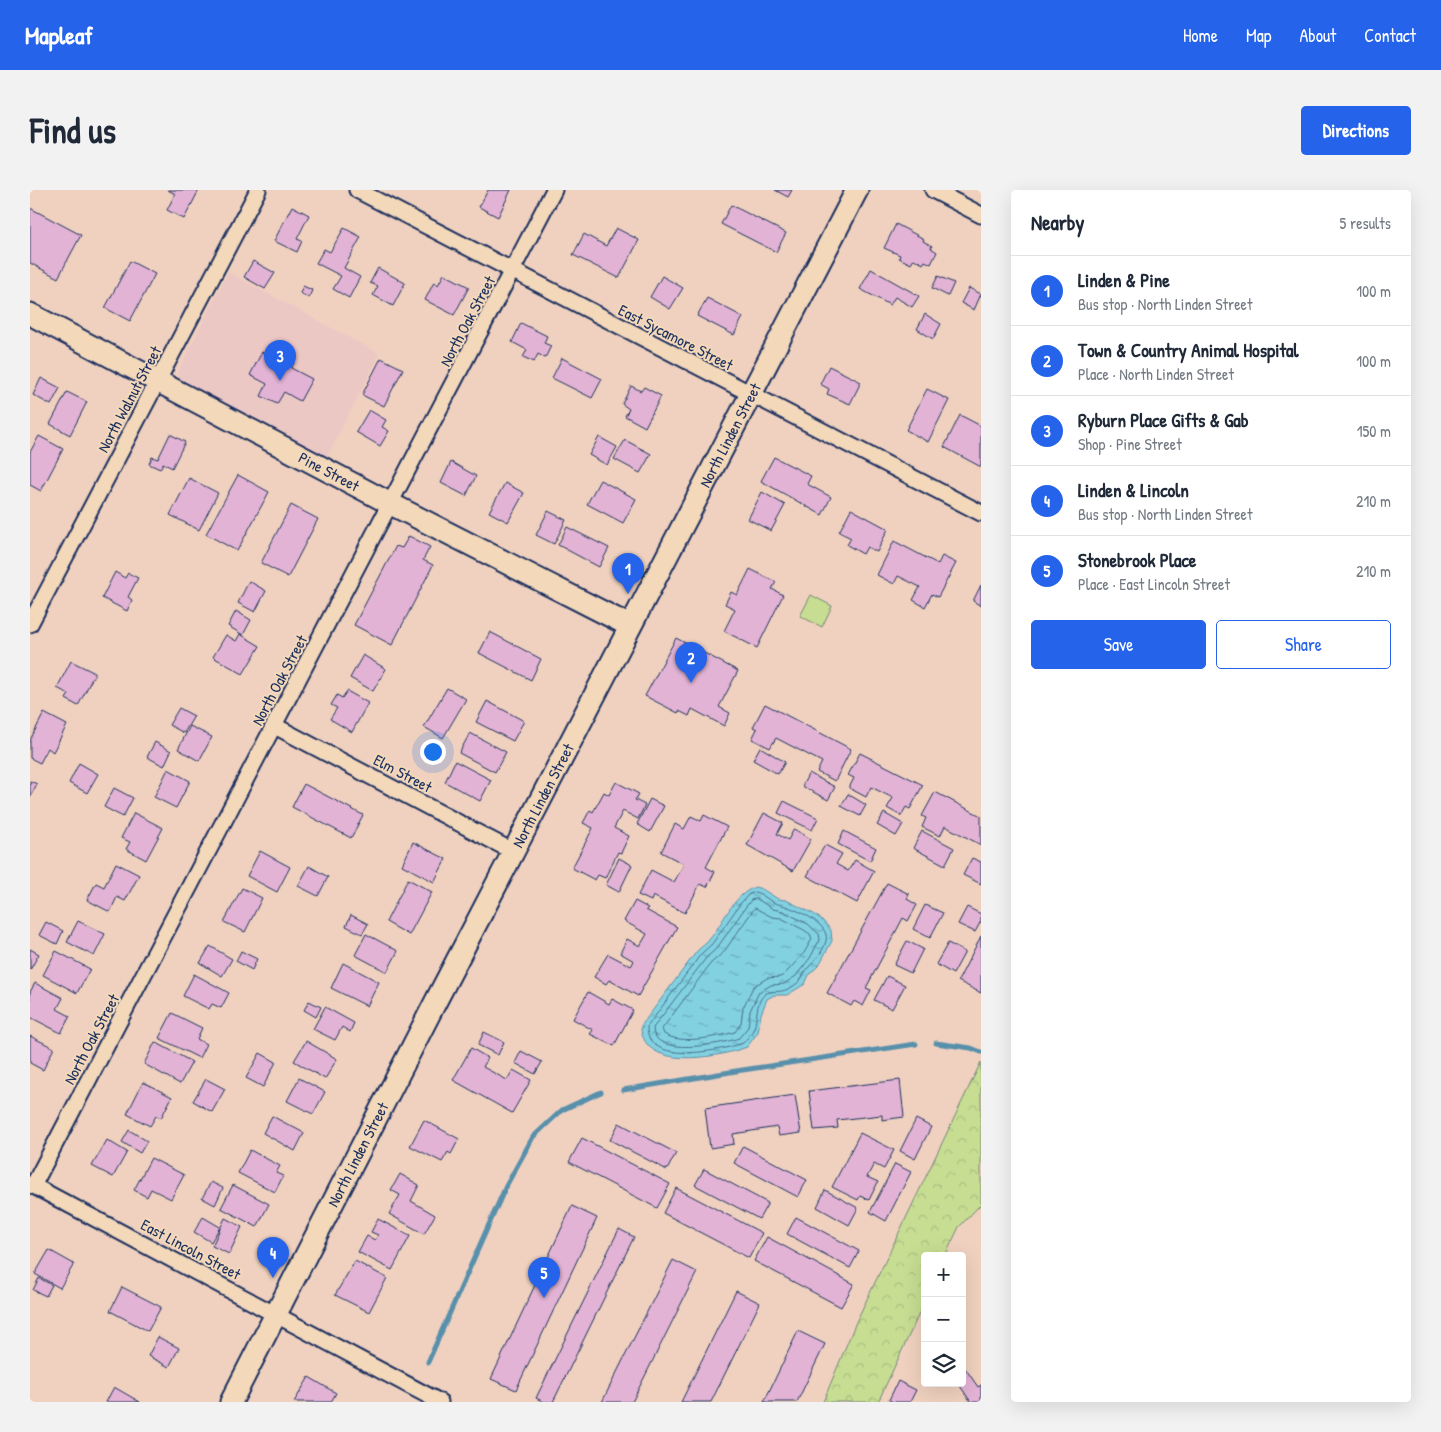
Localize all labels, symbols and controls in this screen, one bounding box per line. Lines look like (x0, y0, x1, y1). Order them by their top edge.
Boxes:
text: Mapleaf (25, 19, 93, 51)
text: Home (1183, 23, 1218, 48)
text: Map (1246, 23, 1271, 48)
text: About (1299, 23, 1336, 48)
text: Contact (1364, 23, 1416, 48)
button: Directions (1301, 106, 1411, 155)
text: Find us (30, 107, 116, 154)
text: Nearby (1031, 208, 1084, 237)
text: 5 results (1340, 212, 1391, 234)
text: Linden & Pine (1078, 267, 1170, 293)
street label: North Oak Street (434, 271, 500, 370)
text: 1 (1044, 280, 1050, 302)
text: 100 m (1356, 280, 1391, 302)
text: Bus stop · North Linden Street (1078, 293, 1252, 315)
street label: East Sycamore Street (615, 299, 738, 376)
text: Town & Country Animal Hospital (1078, 337, 1298, 363)
pin: 3 (264, 340, 296, 381)
street label: North Walnut Street (92, 342, 167, 456)
text: 2 (1043, 350, 1051, 372)
text: 100 m (1356, 350, 1391, 372)
text: Place · North Linden Street (1078, 363, 1234, 385)
street label: North Linden Street (694, 379, 766, 491)
text: Ryburn Place Gifts & Gab (1078, 407, 1249, 433)
text: 3 (1043, 420, 1051, 442)
text: 150 m (1357, 420, 1391, 442)
text: Shop · Pine Street (1078, 433, 1182, 455)
street label: Pine Street (295, 446, 364, 497)
text: Linden & Lincoln (1078, 477, 1189, 503)
text: 4 (1044, 490, 1050, 512)
text: 210 m (1356, 490, 1391, 512)
text: Bus stop · North Linden Street (1078, 503, 1252, 525)
text: Stonebrook Place (1078, 547, 1196, 573)
pin: 1 (612, 553, 644, 594)
text: 5 (1044, 560, 1050, 582)
text: 210 m (1356, 560, 1391, 582)
text: Place · East Lincoln Street (1078, 573, 1230, 595)
button: Save (1031, 620, 1206, 669)
button: Share (1216, 620, 1391, 669)
street label: North Oak Street (246, 630, 312, 729)
pin: 2 (675, 642, 707, 683)
your location (420, 739, 446, 765)
street label: North Linden Street (506, 739, 579, 851)
street label: Elm Street (370, 748, 436, 798)
street label: North Oak Street (58, 989, 124, 1088)
street label: North Linden Street (322, 1098, 394, 1211)
street label: East Lincoln Street (137, 1213, 245, 1285)
pin: 4 (257, 1237, 289, 1278)
map controls (921, 1252, 966, 1387)
button: + (921, 1252, 966, 1297)
pin: 5 (528, 1257, 560, 1298)
button: − (921, 1297, 966, 1342)
button: layers (921, 1342, 966, 1387)

